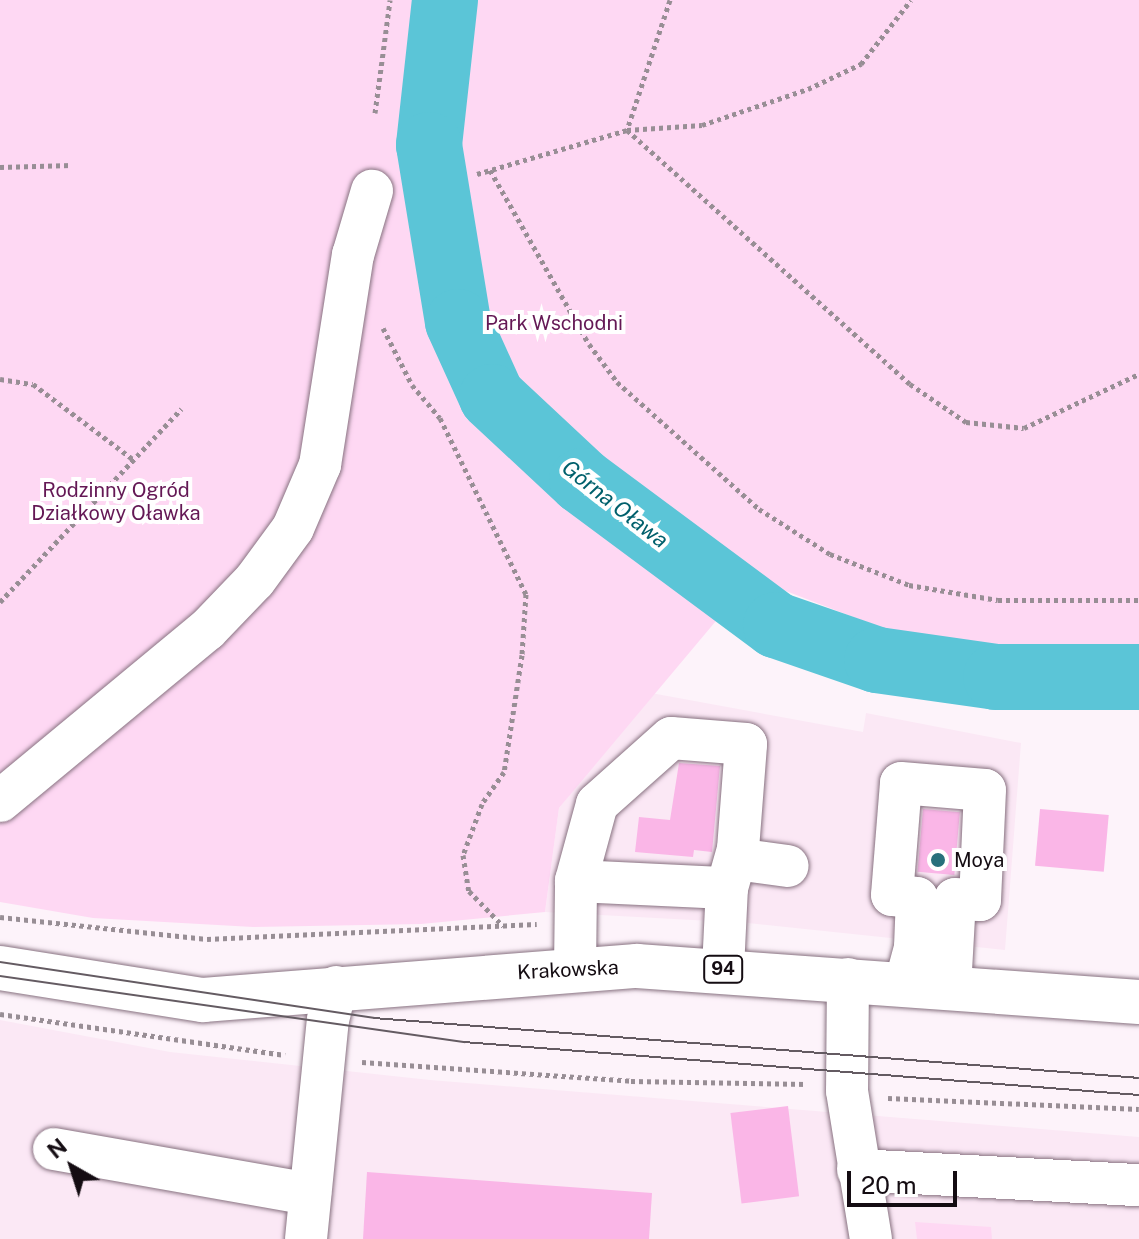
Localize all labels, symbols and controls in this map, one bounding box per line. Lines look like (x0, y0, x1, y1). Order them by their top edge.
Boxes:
park label: Park Wschodni (485, 311, 623, 335)
water label: Górna Oława (557, 454, 673, 554)
park label: Rodzinny Ogród Działkowy Oławka (31, 478, 201, 525)
place label: Moya (954, 848, 1004, 872)
marker: Moya (929, 851, 947, 869)
street label: Krakowska (517, 955, 619, 985)
road number: 94 (703, 955, 743, 983)
north arrow (32, 1127, 112, 1207)
text: N (42, 1133, 72, 1164)
scale bar (851, 1155, 961, 1205)
text: 20 m (861, 1171, 917, 1199)

